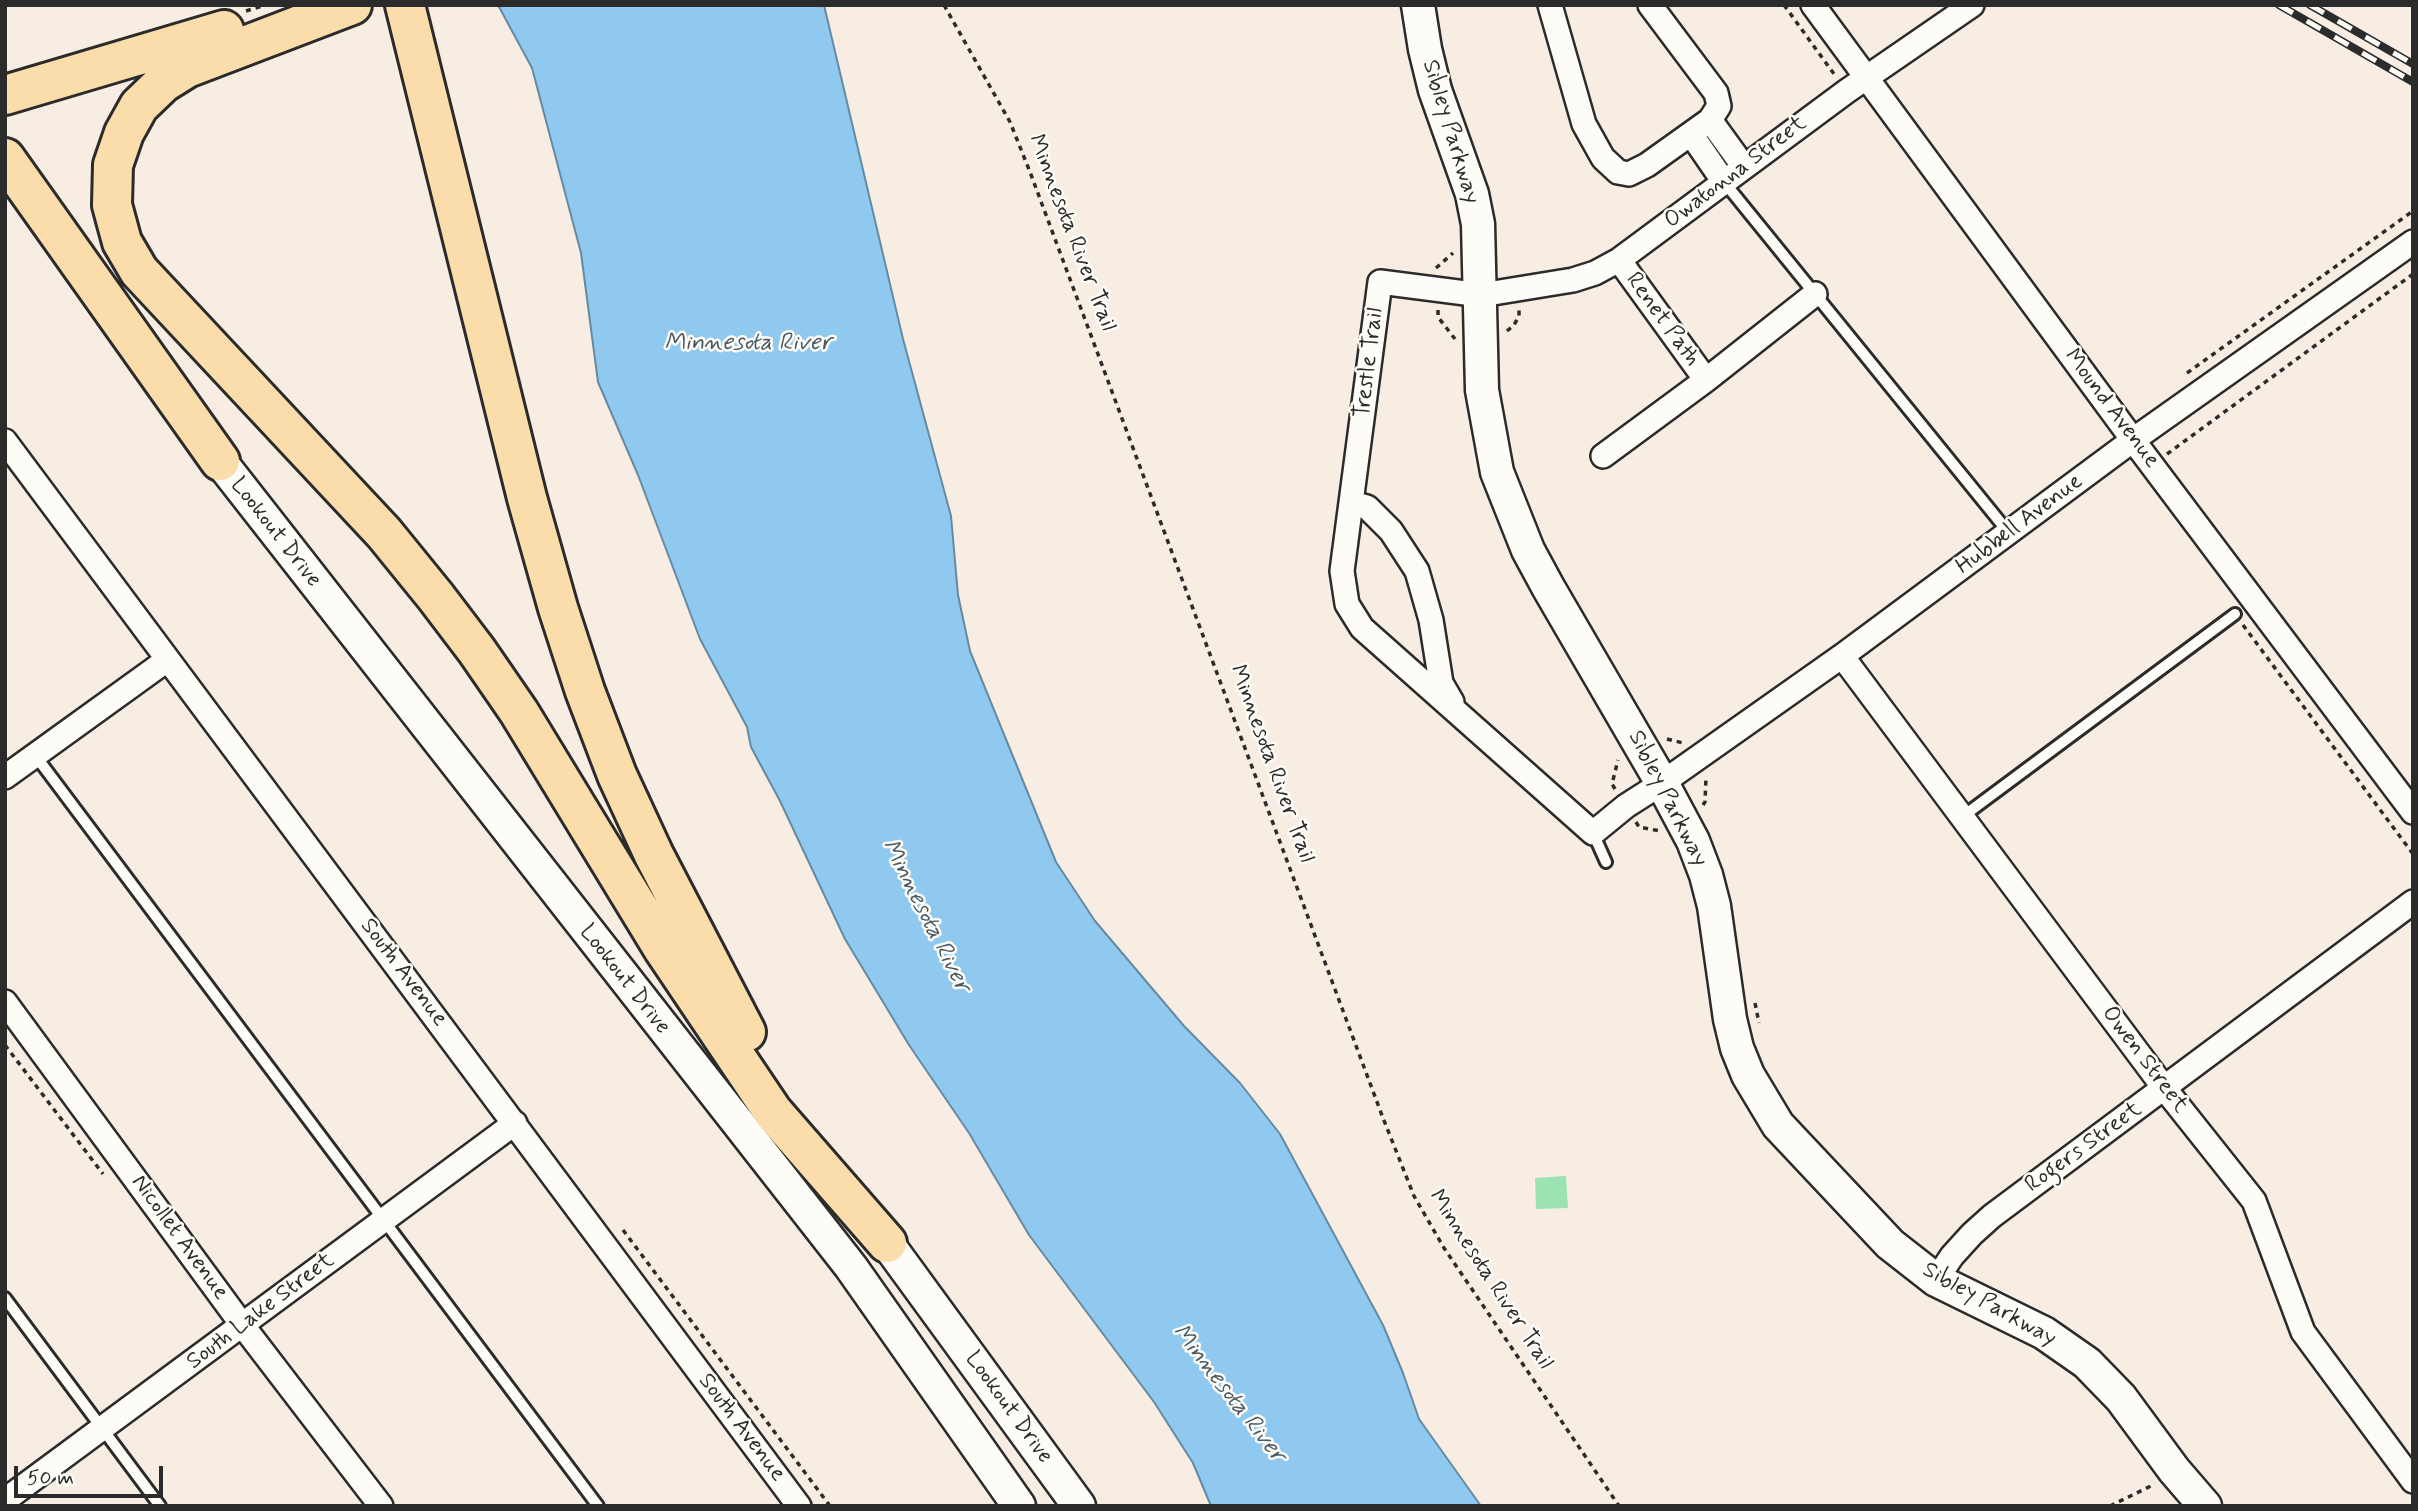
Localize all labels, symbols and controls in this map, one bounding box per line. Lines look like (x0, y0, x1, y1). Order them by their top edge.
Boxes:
street label: Sibley Parkway (1415, 57, 1485, 207)
street label: Owatonna Street (1659, 111, 1813, 235)
street label: Minnesota River Trail (1021, 131, 1121, 335)
street label: Renet Path (1619, 268, 1705, 372)
street label: Trestle Trail (1350, 307, 1390, 419)
water label: Minnesota River (664, 330, 832, 358)
street label: Mound Avenue (2057, 344, 2165, 474)
street label: Hubbell Avenue (1951, 468, 2089, 582)
street label: Lookout Drive (224, 473, 326, 593)
street label: Minnesota River Trail (1222, 661, 1320, 867)
street label: Sibley Parkway (1621, 726, 1713, 872)
water label: Minnesota River (874, 835, 976, 997)
street label: South Avenue (353, 913, 453, 1033)
street label: Lookout Drive (573, 920, 675, 1040)
street label: Owen Street (2095, 1001, 2193, 1119)
street label: Rogers Street (2020, 1096, 2148, 1200)
street label: Nicollet Avenue (124, 1170, 234, 1306)
street label: Minnesota River Trail (1422, 1185, 1558, 1375)
street label: South Lake Street (182, 1248, 340, 1376)
street label: Sibley Parkway (1917, 1257, 2061, 1353)
water label: Minnesota River (1165, 1319, 1291, 1469)
street label: Lookout Drive (958, 1347, 1058, 1469)
street label: South Avenue (691, 1368, 791, 1488)
scale bar (18, 1452, 166, 1496)
text: 50 m (27, 1464, 74, 1492)

